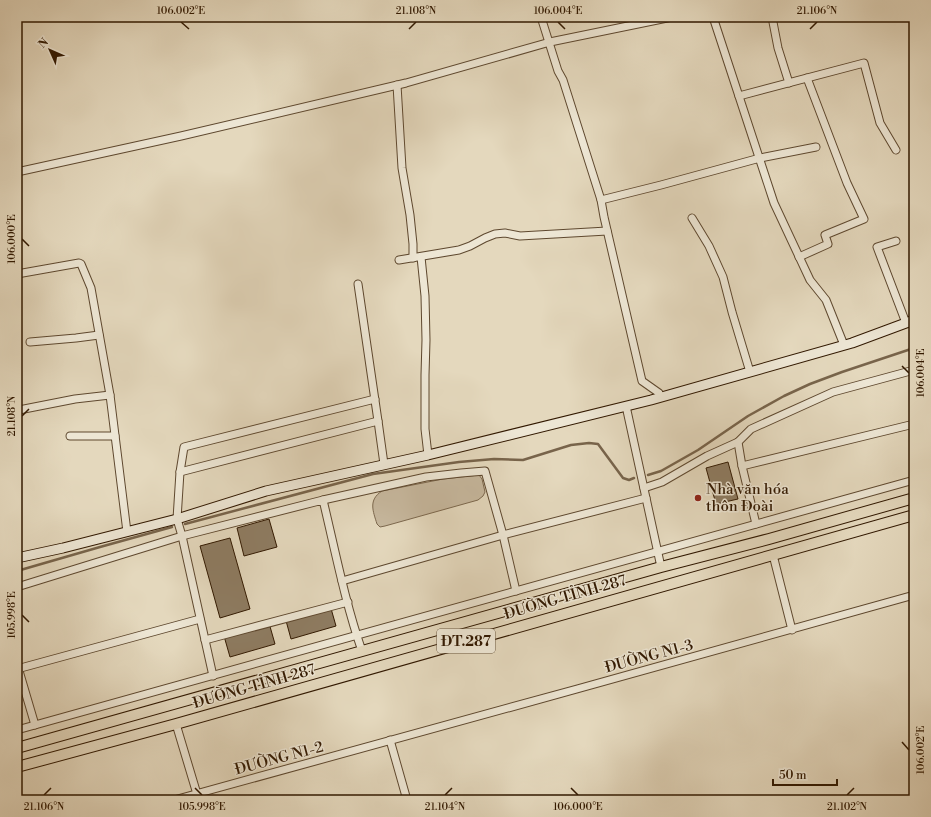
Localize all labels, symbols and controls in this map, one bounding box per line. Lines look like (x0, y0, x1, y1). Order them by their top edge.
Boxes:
text: 106.002°E (157, 5, 205, 17)
text: 21.108°N (396, 5, 437, 17)
text: 106.004°E (534, 5, 582, 17)
text: 21.106°N (797, 5, 838, 17)
north arrow (30, 30, 70, 70)
text: N (36, 35, 52, 52)
text: 106.000°E (6, 214, 18, 264)
text: 106.004°E (915, 349, 927, 397)
text: 21.108°N (6, 395, 18, 436)
place label: Nhà văn hóa thôn Đoài (706, 480, 789, 516)
marker: Nhà văn hóa thôn Đoài (693, 493, 703, 503)
street label: ĐƯỜNG TỈNH 287 (501, 570, 629, 624)
text: 105.998°E (6, 591, 18, 639)
road number: ĐT.287 (437, 629, 495, 653)
street label: ĐƯỜNG N1-3 (603, 635, 695, 677)
street label: ĐƯỜNG TỈNH 287 (190, 659, 318, 713)
text: 106.002°E (915, 726, 927, 774)
street label: ĐƯỜNG N1-2 (232, 737, 326, 779)
scale bar (773, 761, 837, 787)
text: 50 m (779, 768, 807, 783)
text: 21.106°N (24, 801, 65, 813)
text: 105.998°E (178, 801, 226, 813)
text: 21.104°N (425, 801, 466, 813)
text: 106.000°E (553, 801, 603, 813)
text: 21.102°N (827, 801, 868, 813)

